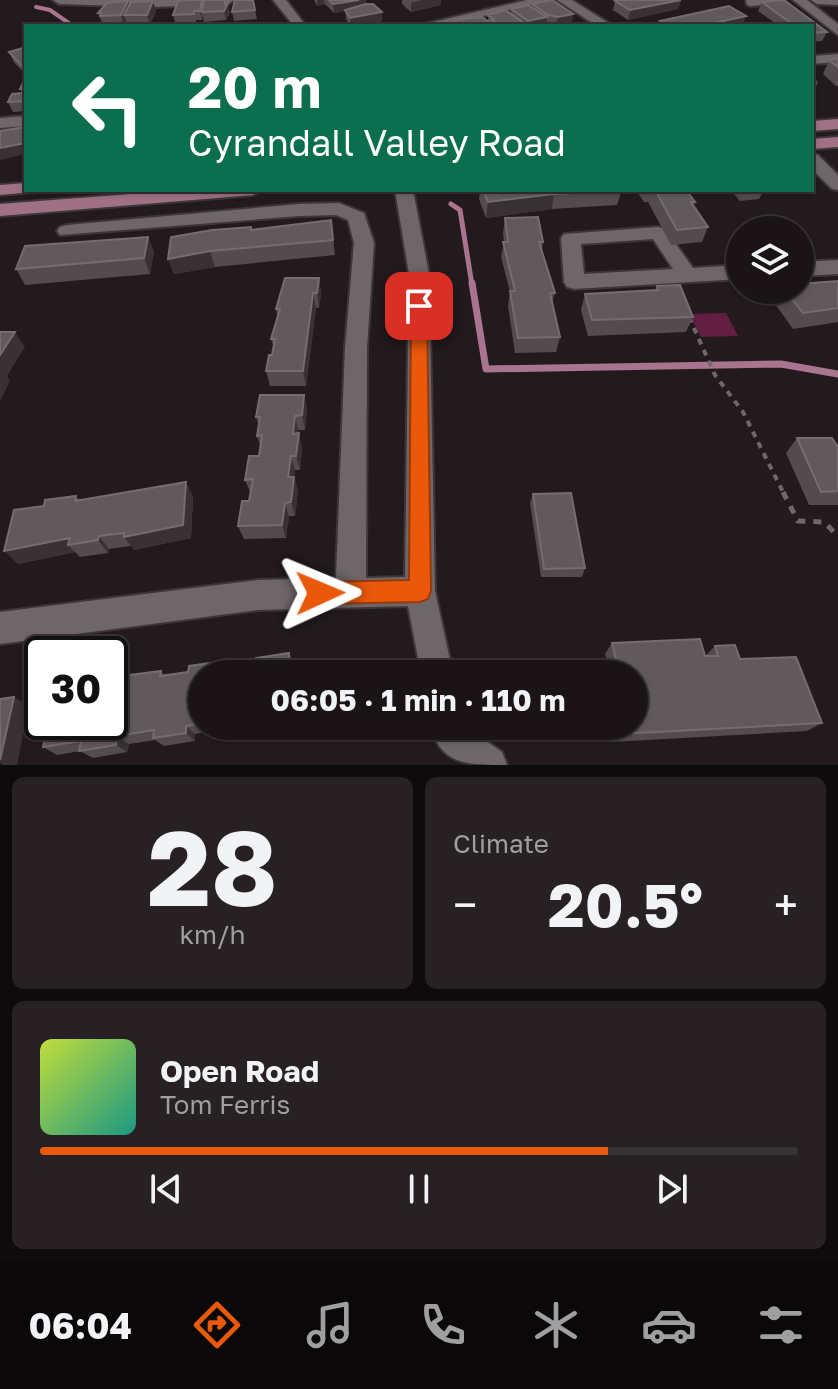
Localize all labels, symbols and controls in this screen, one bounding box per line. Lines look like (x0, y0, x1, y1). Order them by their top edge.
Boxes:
text: 20 m (188, 53, 322, 120)
icon: left (56, 56, 160, 160)
text: Cyrandall Valley Road (188, 121, 566, 164)
map controls (726, 216, 814, 304)
button: layers (726, 216, 814, 304)
pin (385, 272, 453, 340)
icon: arrive (397, 284, 441, 328)
position arrow (278, 551, 362, 635)
speed limit sign: 30 (24, 636, 128, 740)
text: 06:05 · 1 min · 110 m (271, 682, 565, 718)
text: 28 (147, 804, 278, 929)
text: Climate (453, 828, 549, 859)
text: 20.5° (548, 868, 703, 940)
text: − (453, 878, 477, 931)
text: + (774, 878, 798, 931)
text: km/h (179, 919, 246, 950)
text: Open Road (160, 1053, 319, 1089)
text: Tom Ferris (160, 1089, 290, 1120)
icon: previous (144, 1167, 188, 1211)
icon: pause (397, 1167, 441, 1211)
icon: next (650, 1167, 694, 1211)
icon: directions (189, 1297, 245, 1353)
icon: music (302, 1297, 358, 1353)
icon: phone (415, 1297, 471, 1353)
icon: climate (528, 1297, 584, 1353)
icon: car (641, 1297, 697, 1353)
icon: filters (753, 1297, 809, 1353)
text: 06:04 (28, 1304, 132, 1347)

